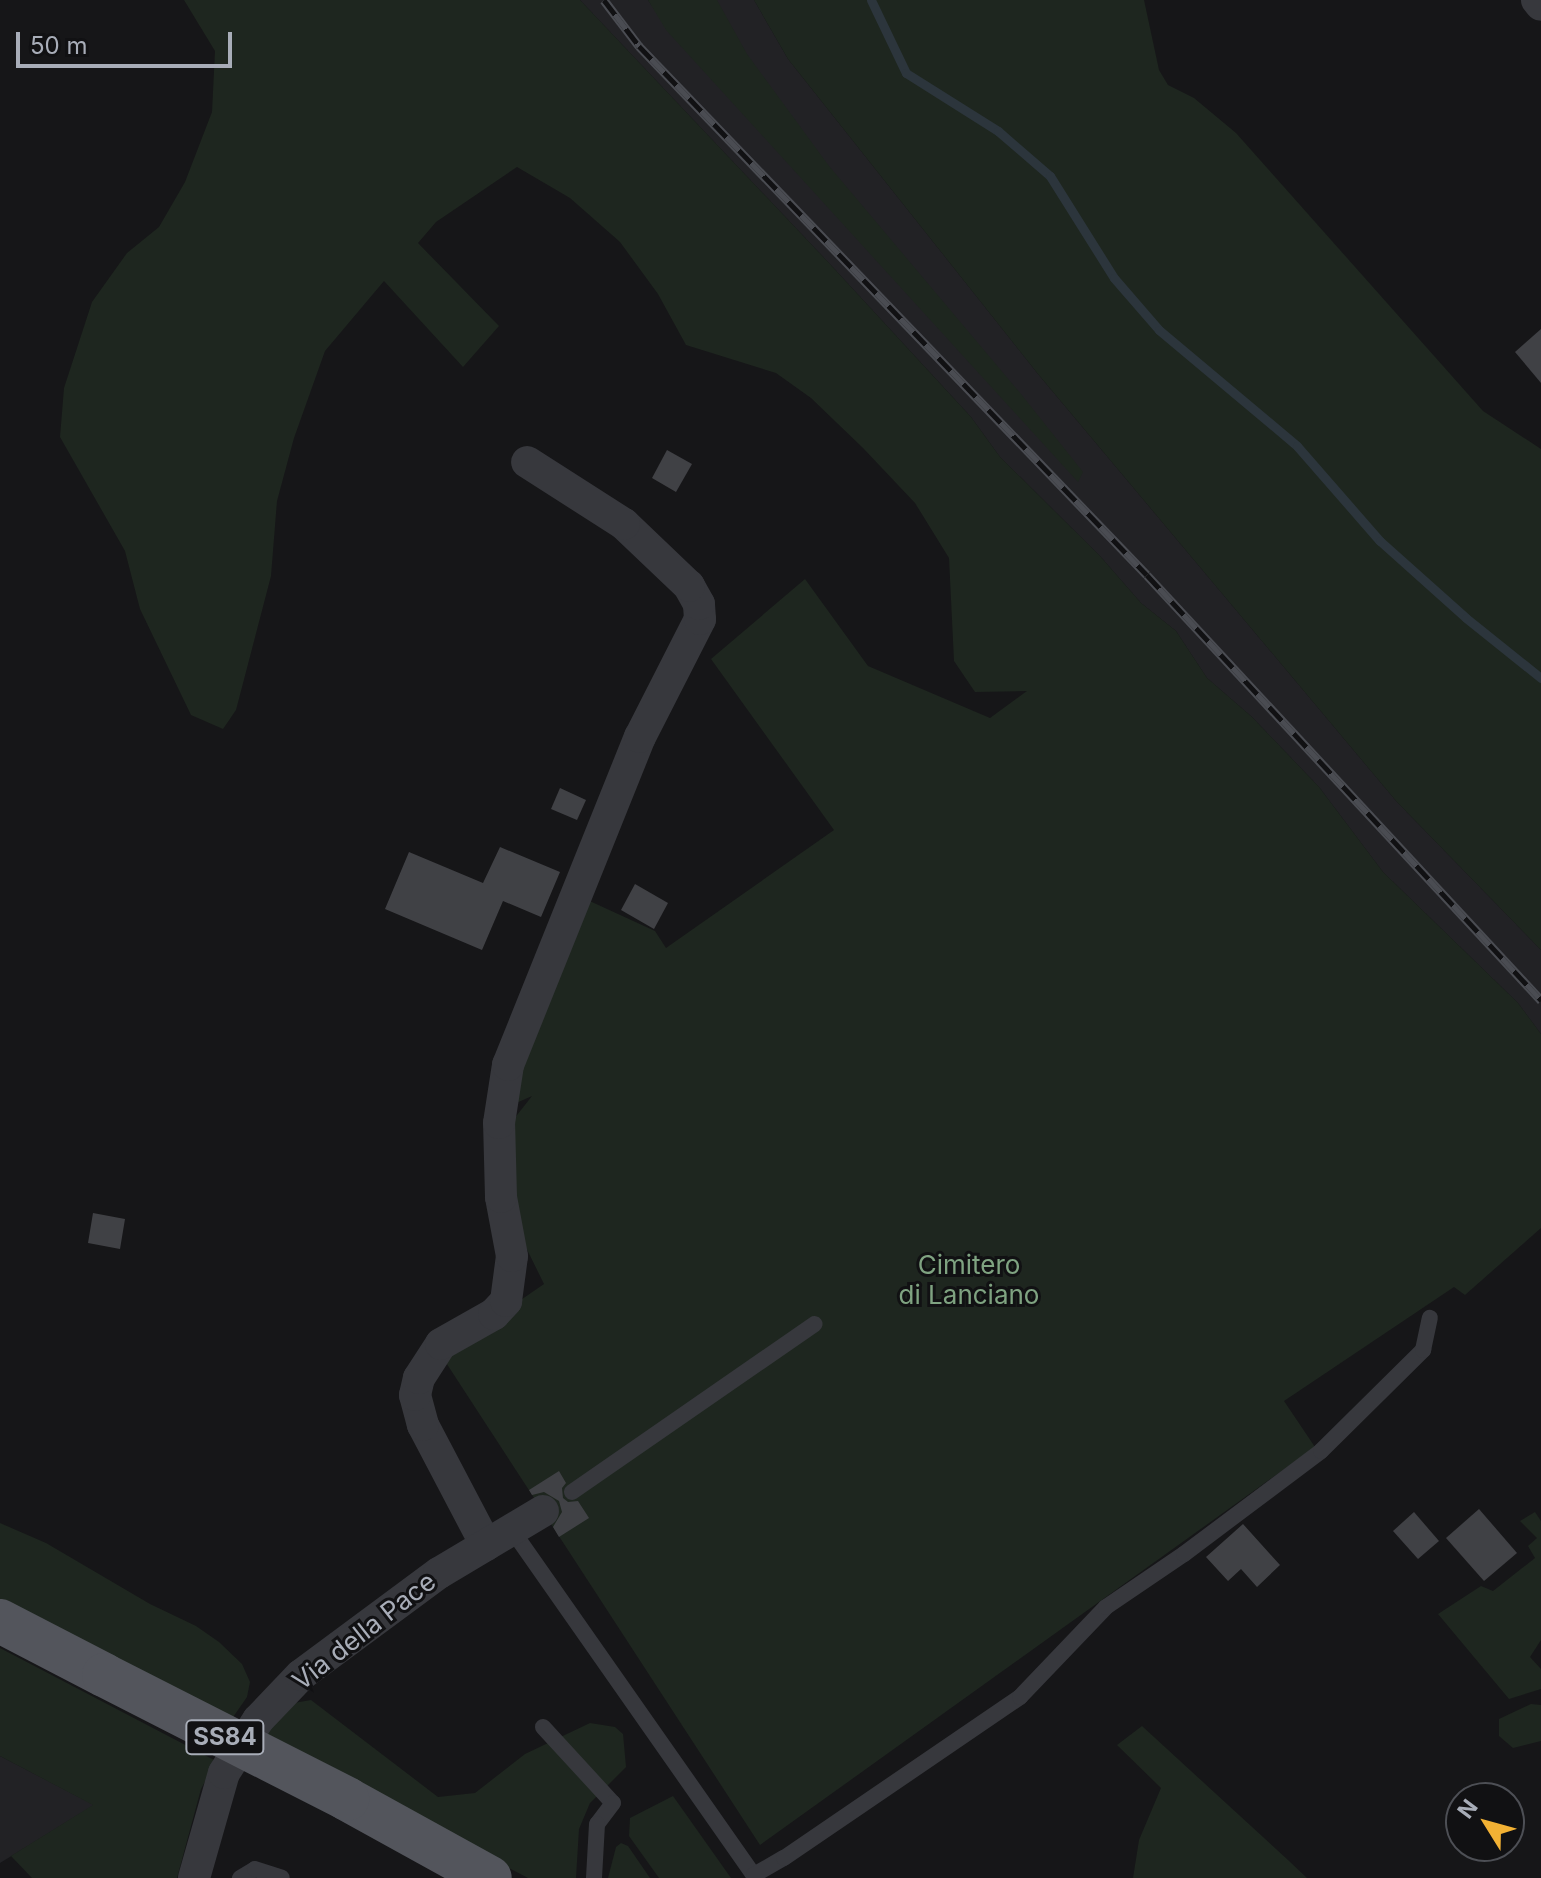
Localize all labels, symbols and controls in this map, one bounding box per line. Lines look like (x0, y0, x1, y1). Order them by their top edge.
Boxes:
scale bar (20, 16, 236, 66)
text: 50 m (30, 31, 88, 60)
park label: Cimitero di Lanciano (899, 1249, 1039, 1310)
street label: Via della Pace (286, 1565, 442, 1697)
road number: SS84 (185, 1717, 265, 1757)
north arrow (1445, 1782, 1525, 1862)
text: N (1452, 1794, 1483, 1823)

